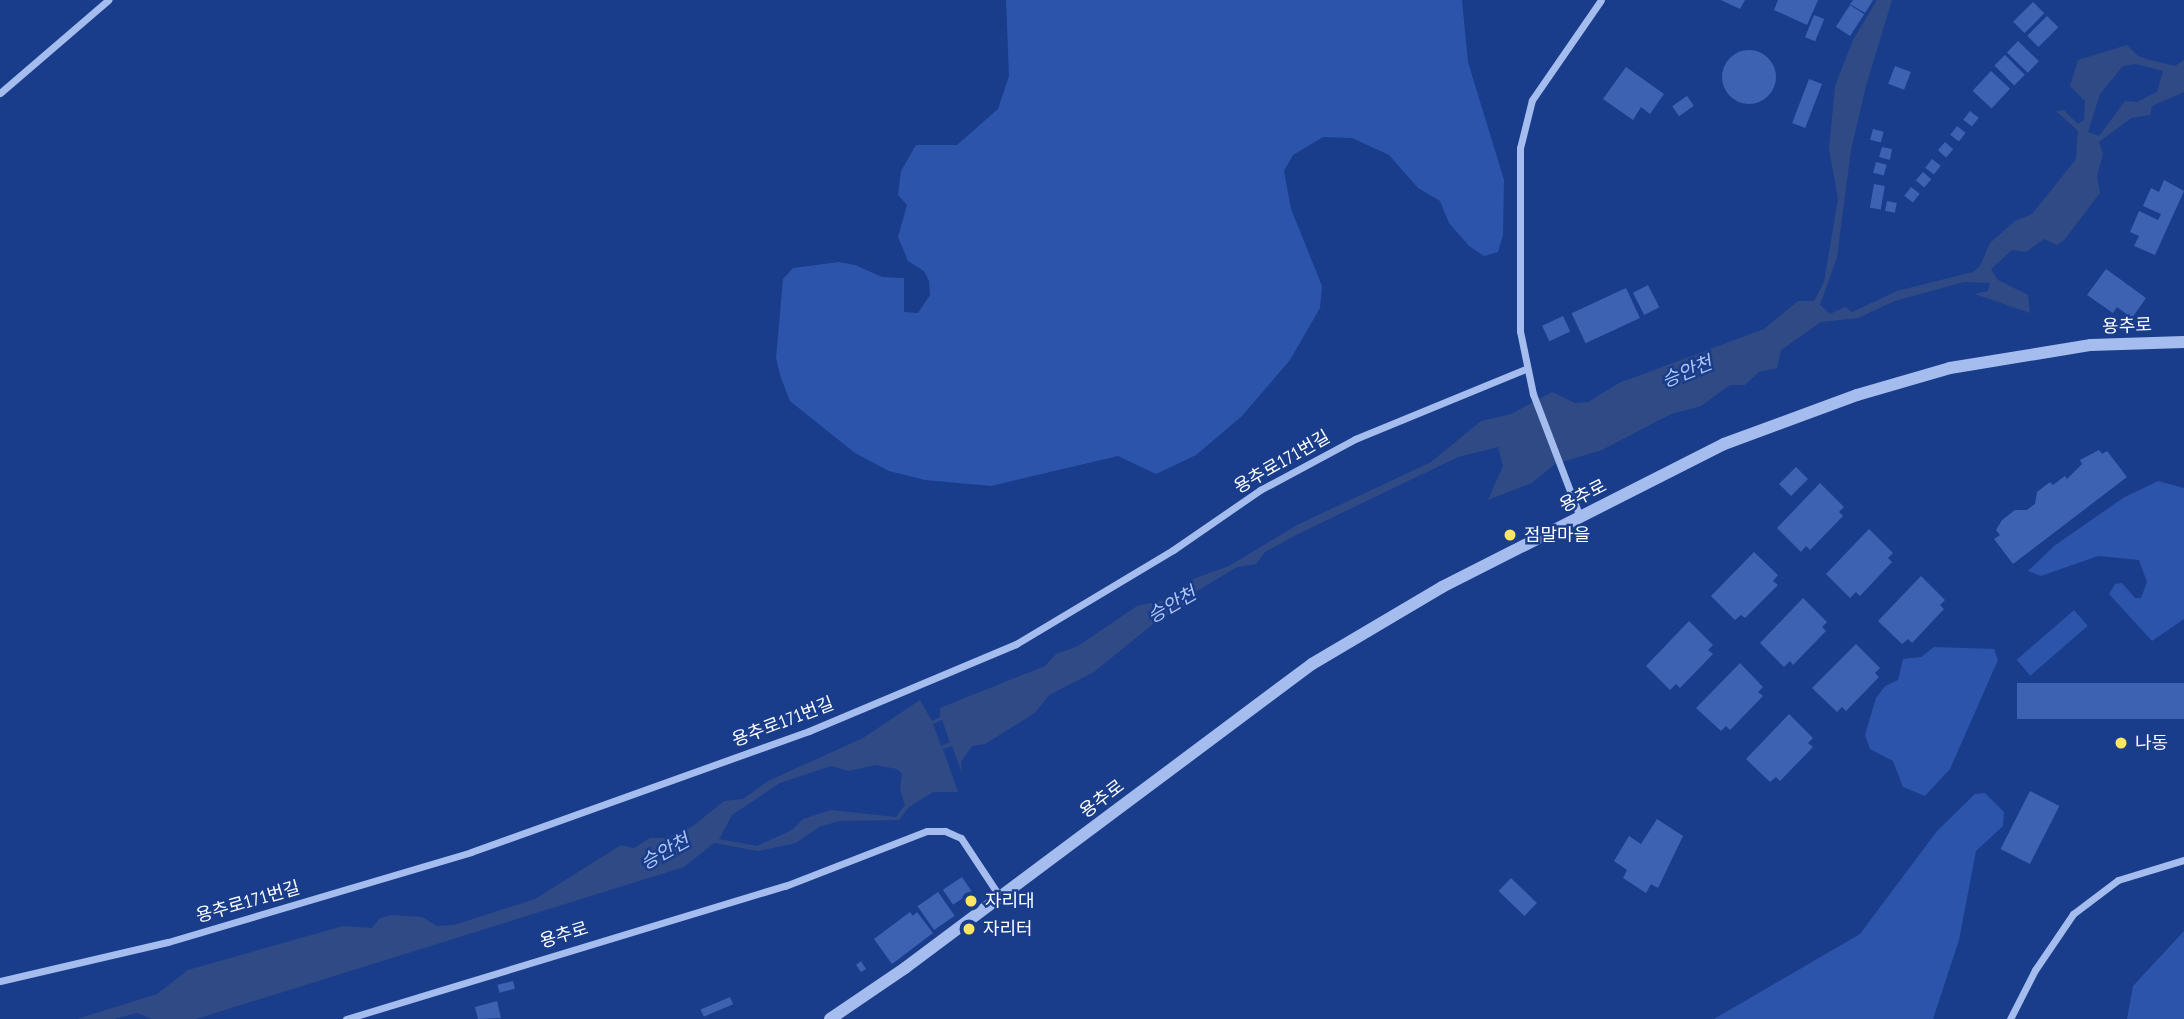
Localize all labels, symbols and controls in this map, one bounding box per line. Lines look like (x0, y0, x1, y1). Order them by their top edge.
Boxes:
street label: 용추로 (2102, 314, 2152, 338)
water label: 승안천 (1658, 352, 1716, 392)
street label: 용추로171번길 (1230, 426, 1334, 498)
street label: 용추로 (1556, 475, 1610, 517)
place label: 점말마을 (1524, 524, 1590, 546)
marker: 점말마을 (1502, 527, 1518, 543)
water label: 승안천 (1144, 582, 1200, 628)
street label: 용추로171번길 (729, 693, 837, 751)
place label: 나동 (2135, 732, 2168, 754)
marker: 나동 (2113, 735, 2129, 751)
street label: 용추로 (1076, 775, 1128, 823)
water label: 승안천 (637, 829, 693, 875)
street label: 용추로171번길 (194, 877, 302, 927)
place label: 자리대 (985, 890, 1035, 912)
marker: 자리대 (963, 893, 979, 909)
street label: 용추로 (537, 917, 591, 953)
place label: 자리터 (983, 918, 1033, 940)
marker: 자리터 (961, 921, 977, 937)

